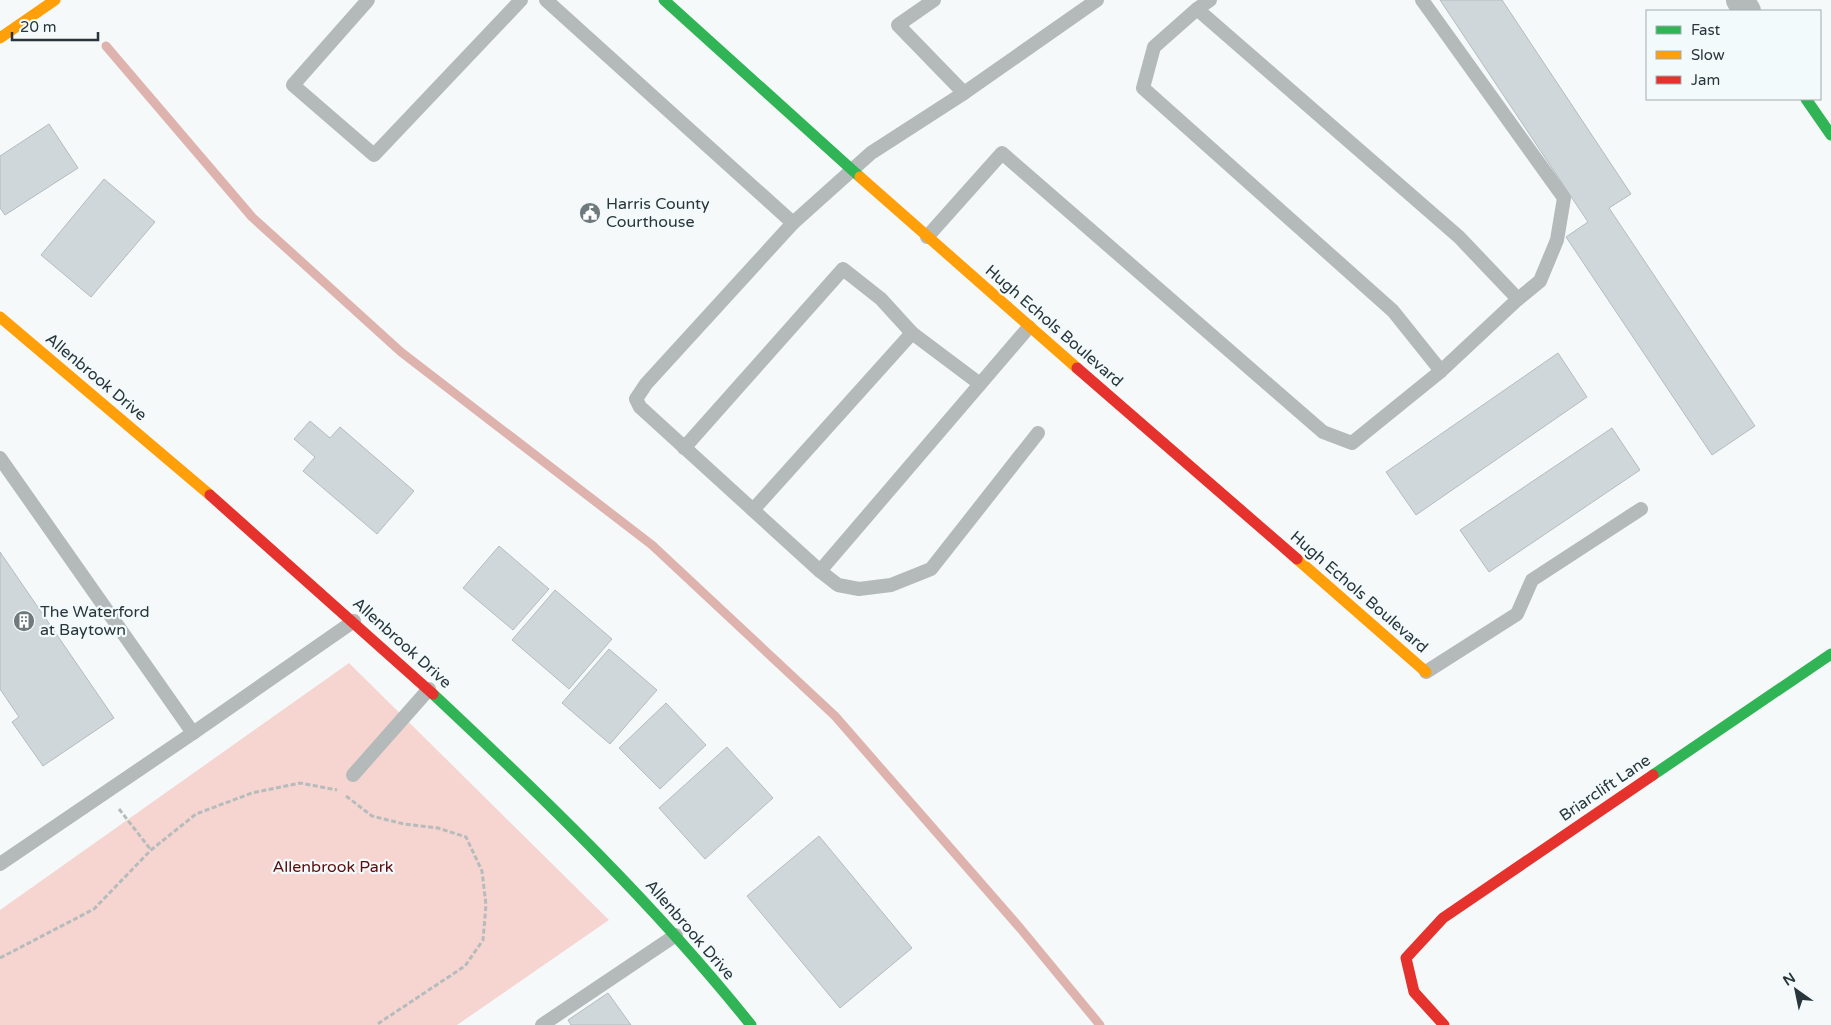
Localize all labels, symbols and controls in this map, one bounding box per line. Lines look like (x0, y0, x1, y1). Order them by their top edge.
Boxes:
scale bar (12, 10, 99, 42)
legend (1646, 10, 1821, 100)
text: 20 m (20, 18, 57, 36)
text: Fast (1691, 21, 1721, 39)
text: Slow (1691, 46, 1725, 64)
text: Jam (1691, 71, 1720, 89)
place label: Harris County Courthouse (606, 194, 710, 232)
public building icon: Harris County Courthouse (578, 201, 602, 225)
street label: Hugh Echols Boulevard (981, 261, 1127, 391)
street label: Allenbrook Drive (41, 329, 151, 425)
street label: Hugh Echols Boulevard (1286, 527, 1432, 657)
street label: Allenbrook Drive (348, 593, 456, 693)
place label: The Waterford at Baytown (40, 602, 150, 640)
building icon: The Waterford at Baytown (12, 609, 36, 633)
street label: Briarclift Lane (1556, 750, 1654, 826)
park label: Allenbrook Park (272, 857, 394, 877)
street label: Allenbrook Drive (641, 876, 739, 984)
north arrow (1771, 965, 1821, 1015)
text: N (1780, 969, 1799, 990)

